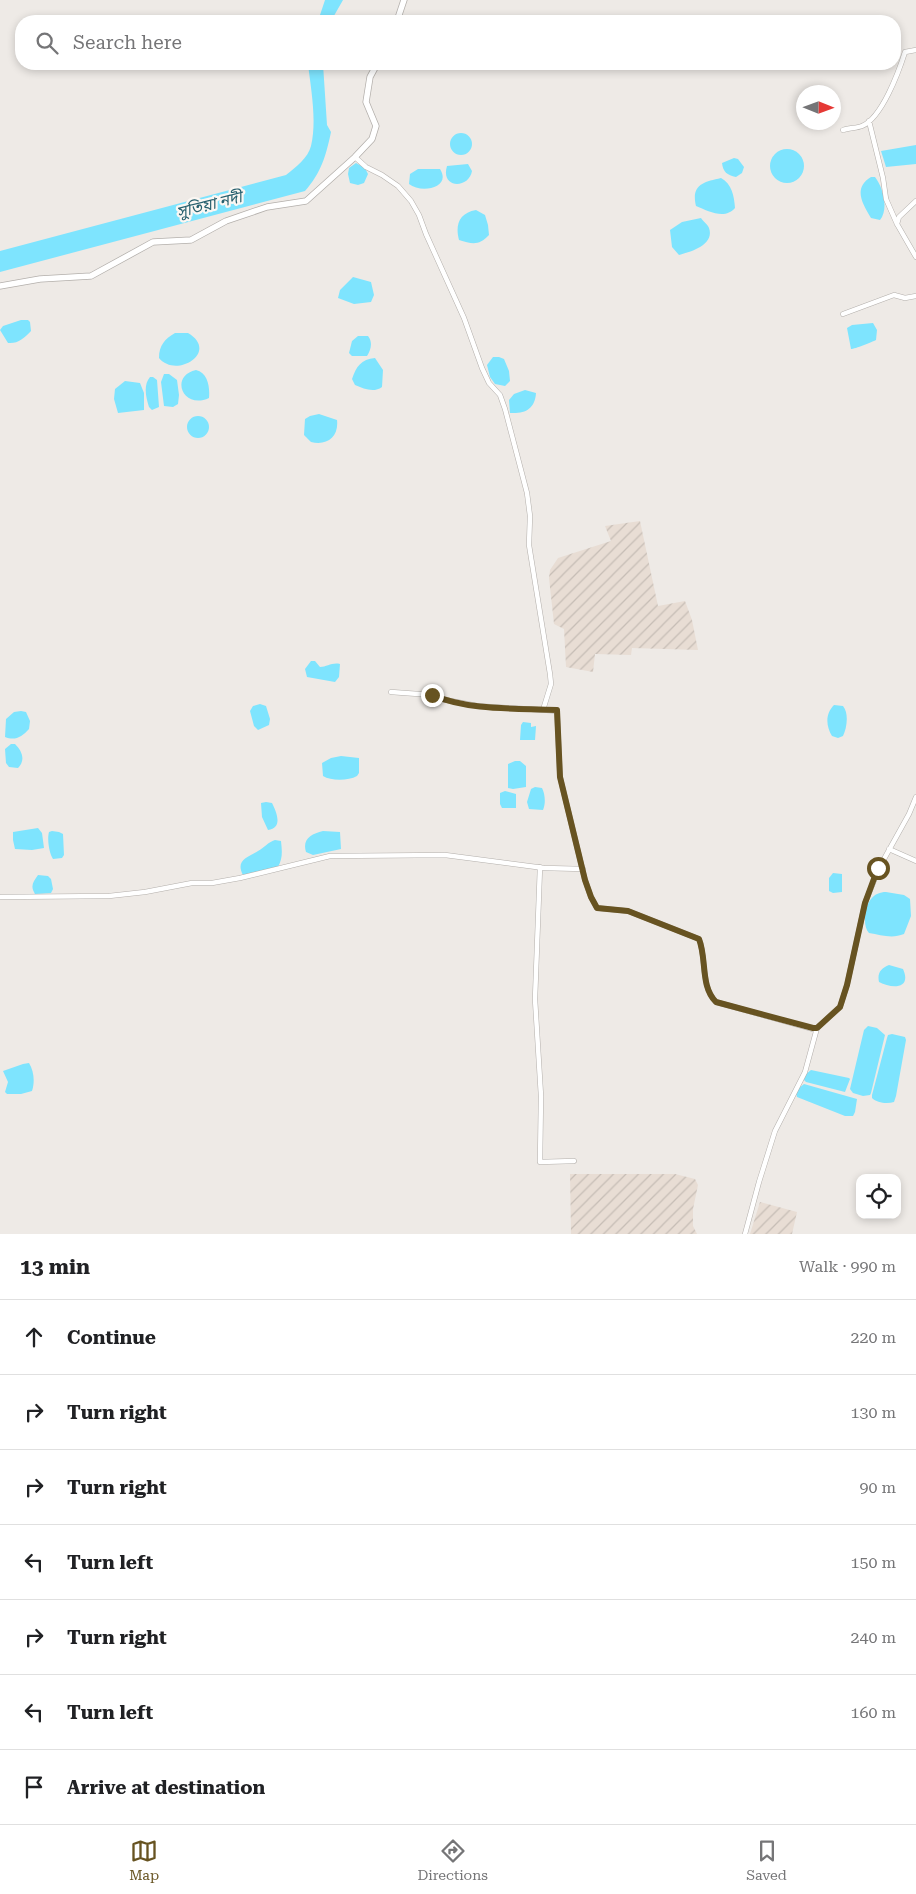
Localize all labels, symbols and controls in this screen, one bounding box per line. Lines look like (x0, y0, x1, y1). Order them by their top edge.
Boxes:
search box (15, 15, 901, 70)
icon: search (33, 29, 61, 57)
text: Search here (73, 31, 182, 54)
north arrow (796, 85, 841, 130)
water label: সুতিয়া নদী (175, 187, 246, 222)
route end (421, 684, 444, 707)
route start (867, 857, 890, 880)
map controls (856, 1174, 901, 1219)
button: locate (856, 1174, 901, 1219)
text: 13 min (20, 1255, 90, 1279)
text: Walk · 990 m (799, 1257, 896, 1276)
icon: ahead (20, 1323, 48, 1351)
text: Continue (67, 1326, 156, 1349)
text: 220 m (850, 1328, 896, 1347)
icon: right (20, 1398, 48, 1426)
text: Turn right (67, 1401, 167, 1424)
text: 130 m (850, 1403, 896, 1422)
icon: right (20, 1473, 48, 1501)
text: Turn right (67, 1476, 167, 1499)
text: 90 m (859, 1478, 896, 1497)
icon: left (20, 1548, 48, 1576)
text: Turn left (67, 1551, 153, 1574)
text: 150 m (850, 1553, 896, 1572)
icon: right (20, 1623, 48, 1651)
text: Turn right (67, 1626, 167, 1649)
text: 240 m (850, 1628, 896, 1647)
icon: left (20, 1698, 48, 1726)
text: Turn left (67, 1701, 153, 1724)
text: 160 m (850, 1703, 896, 1722)
icon: arrive (20, 1773, 48, 1801)
text: Arrive at destination (67, 1776, 265, 1799)
tab: Map (129, 1837, 159, 1883)
tab: Directions (417, 1837, 488, 1883)
tab: Saved (746, 1837, 787, 1883)

